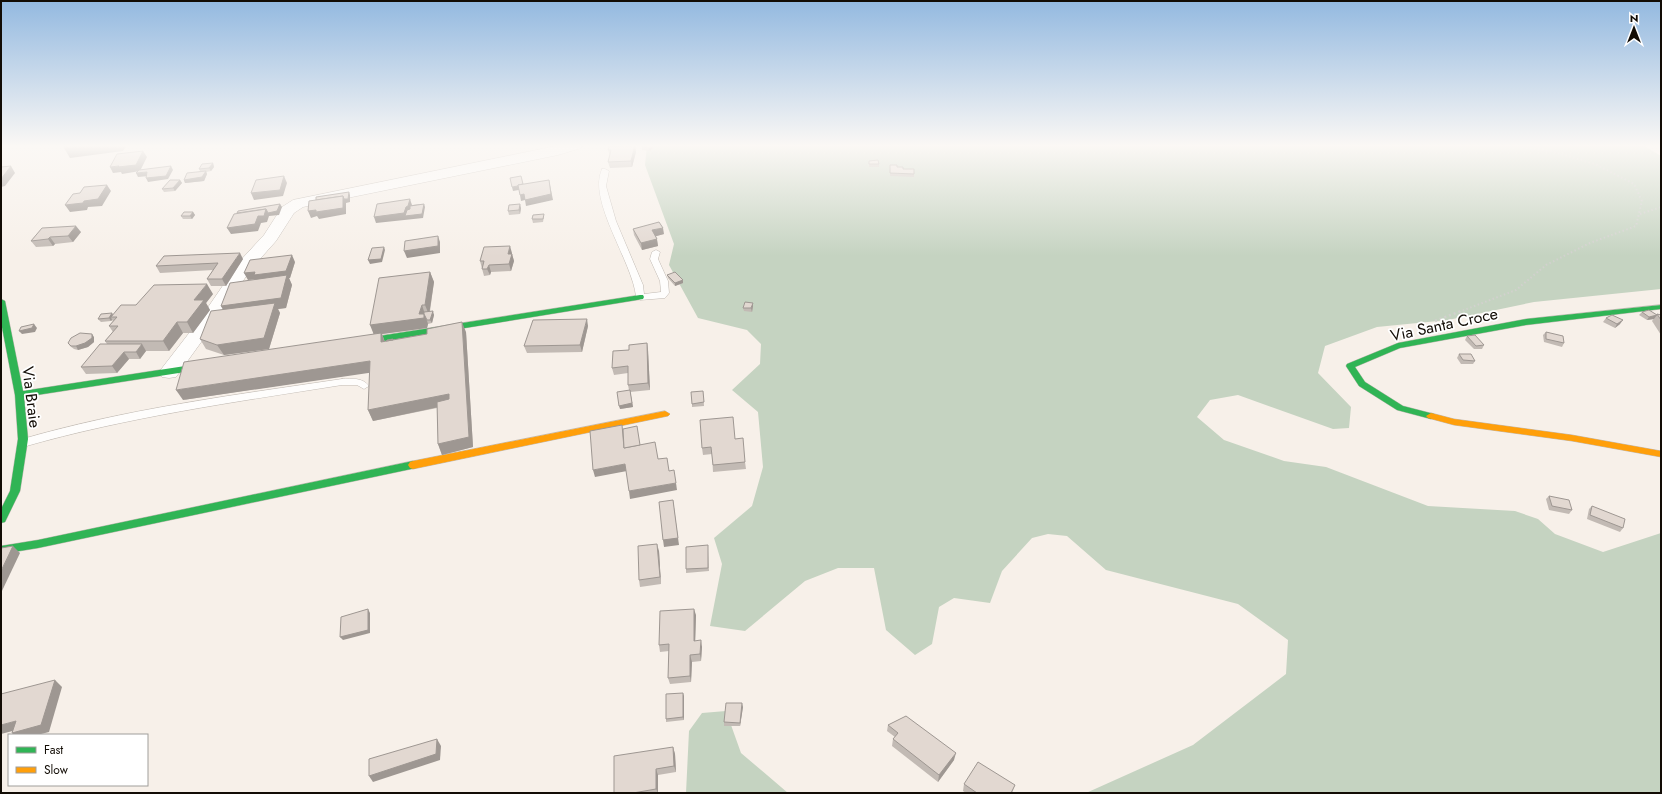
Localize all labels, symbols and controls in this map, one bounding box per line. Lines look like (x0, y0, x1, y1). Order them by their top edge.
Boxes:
north arrow (1614, 8, 1654, 48)
text: N (1630, 10, 1638, 26)
street label: Via Santa Croce (1388, 302, 1500, 347)
street label: Via Braie (16, 365, 47, 429)
legend (8, 734, 148, 786)
text: Fast (44, 741, 63, 759)
text: Slow (44, 761, 69, 779)

